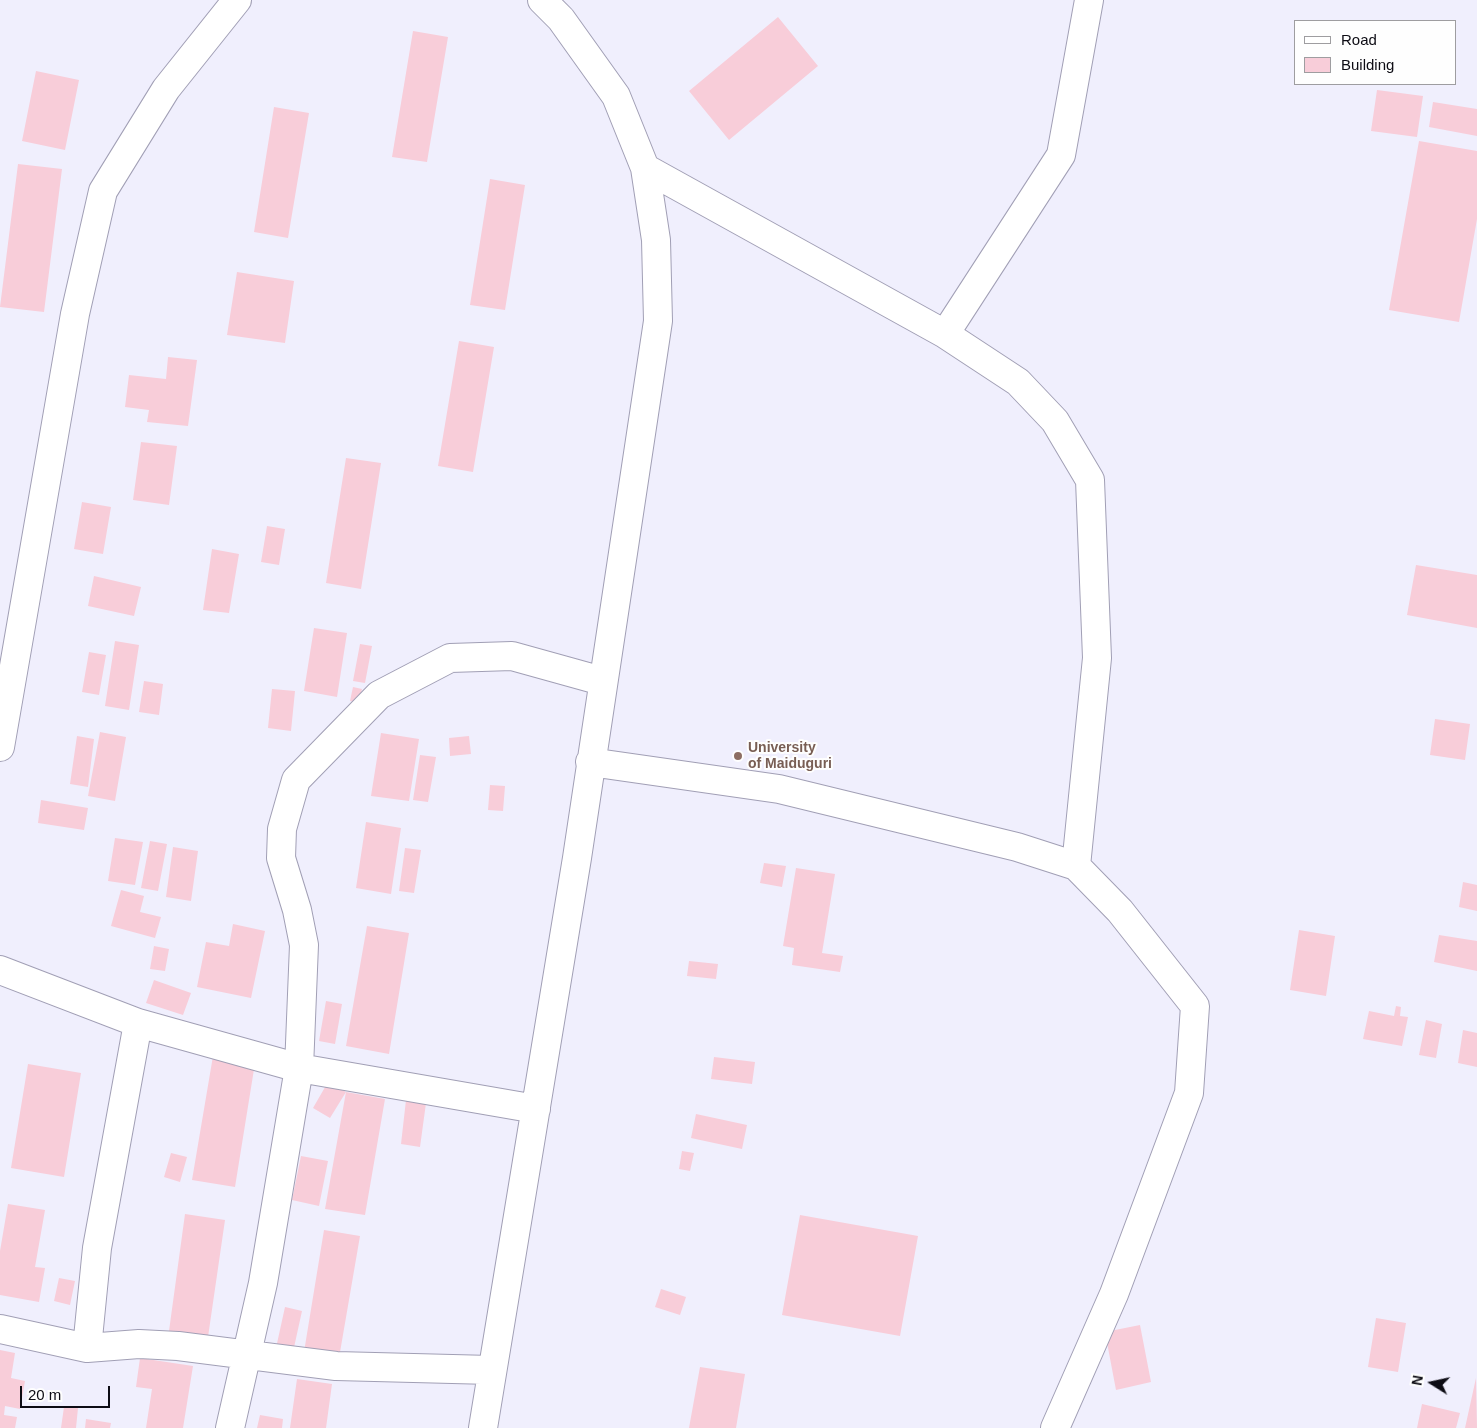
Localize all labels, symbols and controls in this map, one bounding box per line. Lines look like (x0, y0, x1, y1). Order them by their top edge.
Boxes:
legend (1294, 20, 1457, 85)
text: Road (1341, 31, 1377, 48)
text: Building (1341, 56, 1394, 73)
place label: University of Maiduguri (748, 740, 832, 772)
marker: University of Maiduguri (732, 750, 744, 762)
north arrow (1407, 1358, 1457, 1408)
text: N (1408, 1374, 1426, 1387)
scale bar (22, 1376, 112, 1408)
text: 20 m (28, 1386, 61, 1403)

